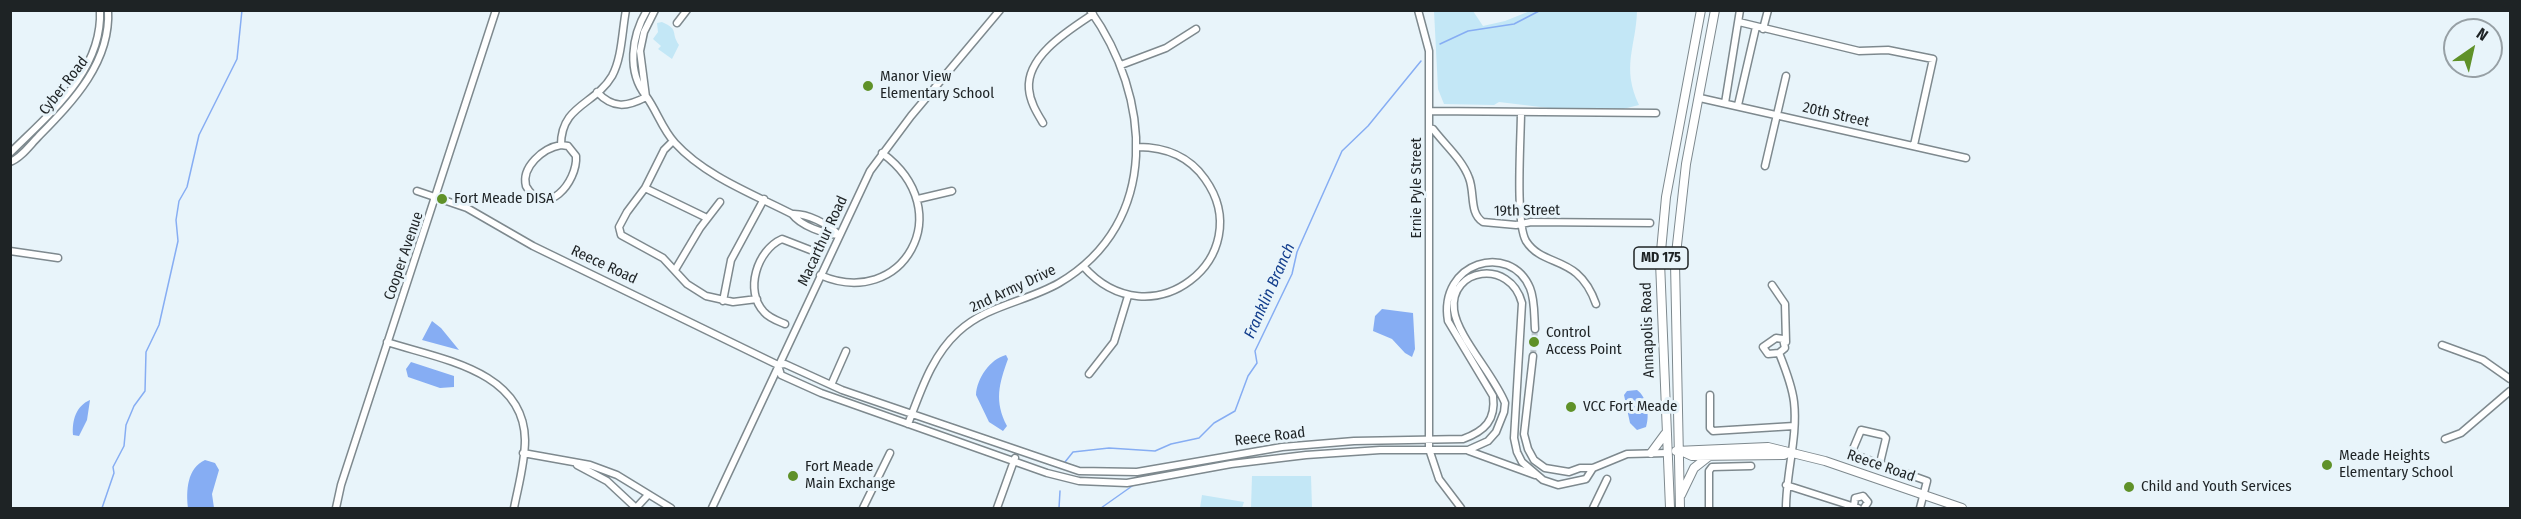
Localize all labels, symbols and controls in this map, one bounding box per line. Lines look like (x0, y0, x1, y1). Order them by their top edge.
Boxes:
north arrow (2443, 18, 2503, 78)
text: N (2473, 24, 2492, 45)
street label: Cyber Road (36, 53, 92, 119)
place label: Manor View Elementary School (880, 68, 994, 103)
marker: Manor View Elementary School (861, 79, 875, 93)
street label: 20th Street (1801, 99, 1871, 131)
street label: Ernie Pyle Street (1408, 138, 1426, 238)
place label: Fort Meade DISA (454, 190, 554, 208)
marker: Fort Meade DISA (435, 192, 449, 206)
street label: Macarthur Road (794, 193, 852, 289)
street label: 19th Street (1494, 201, 1560, 221)
street label: Cooper Avenue (380, 209, 428, 303)
water label: Franklin Branch (1240, 240, 1300, 342)
street label: Reece Road (568, 242, 640, 288)
road number: MD 175 (1634, 247, 1688, 269)
street label: 2nd Army Drive (967, 261, 1059, 317)
street label: Annapolis Road (1637, 282, 1659, 378)
place label: Control Access Point (1546, 324, 1622, 359)
marker: Control Access Point (1527, 335, 1541, 349)
place label: VCC Fort Meade (1583, 398, 1677, 416)
marker: VCC Fort Meade (1564, 400, 1578, 414)
street label: Reece Road (1234, 424, 1306, 450)
street label: Reece Road (1845, 446, 1917, 486)
place label: Meade Heights Elementary School (2339, 447, 2453, 482)
place label: Fort Meade Main Exchange (805, 458, 895, 493)
marker: Meade Heights Elementary School (2320, 458, 2334, 472)
marker: Fort Meade Main Exchange (786, 469, 800, 483)
place label: Child and Youth Services (2141, 478, 2292, 496)
marker: Child and Youth Services (2122, 480, 2136, 494)

